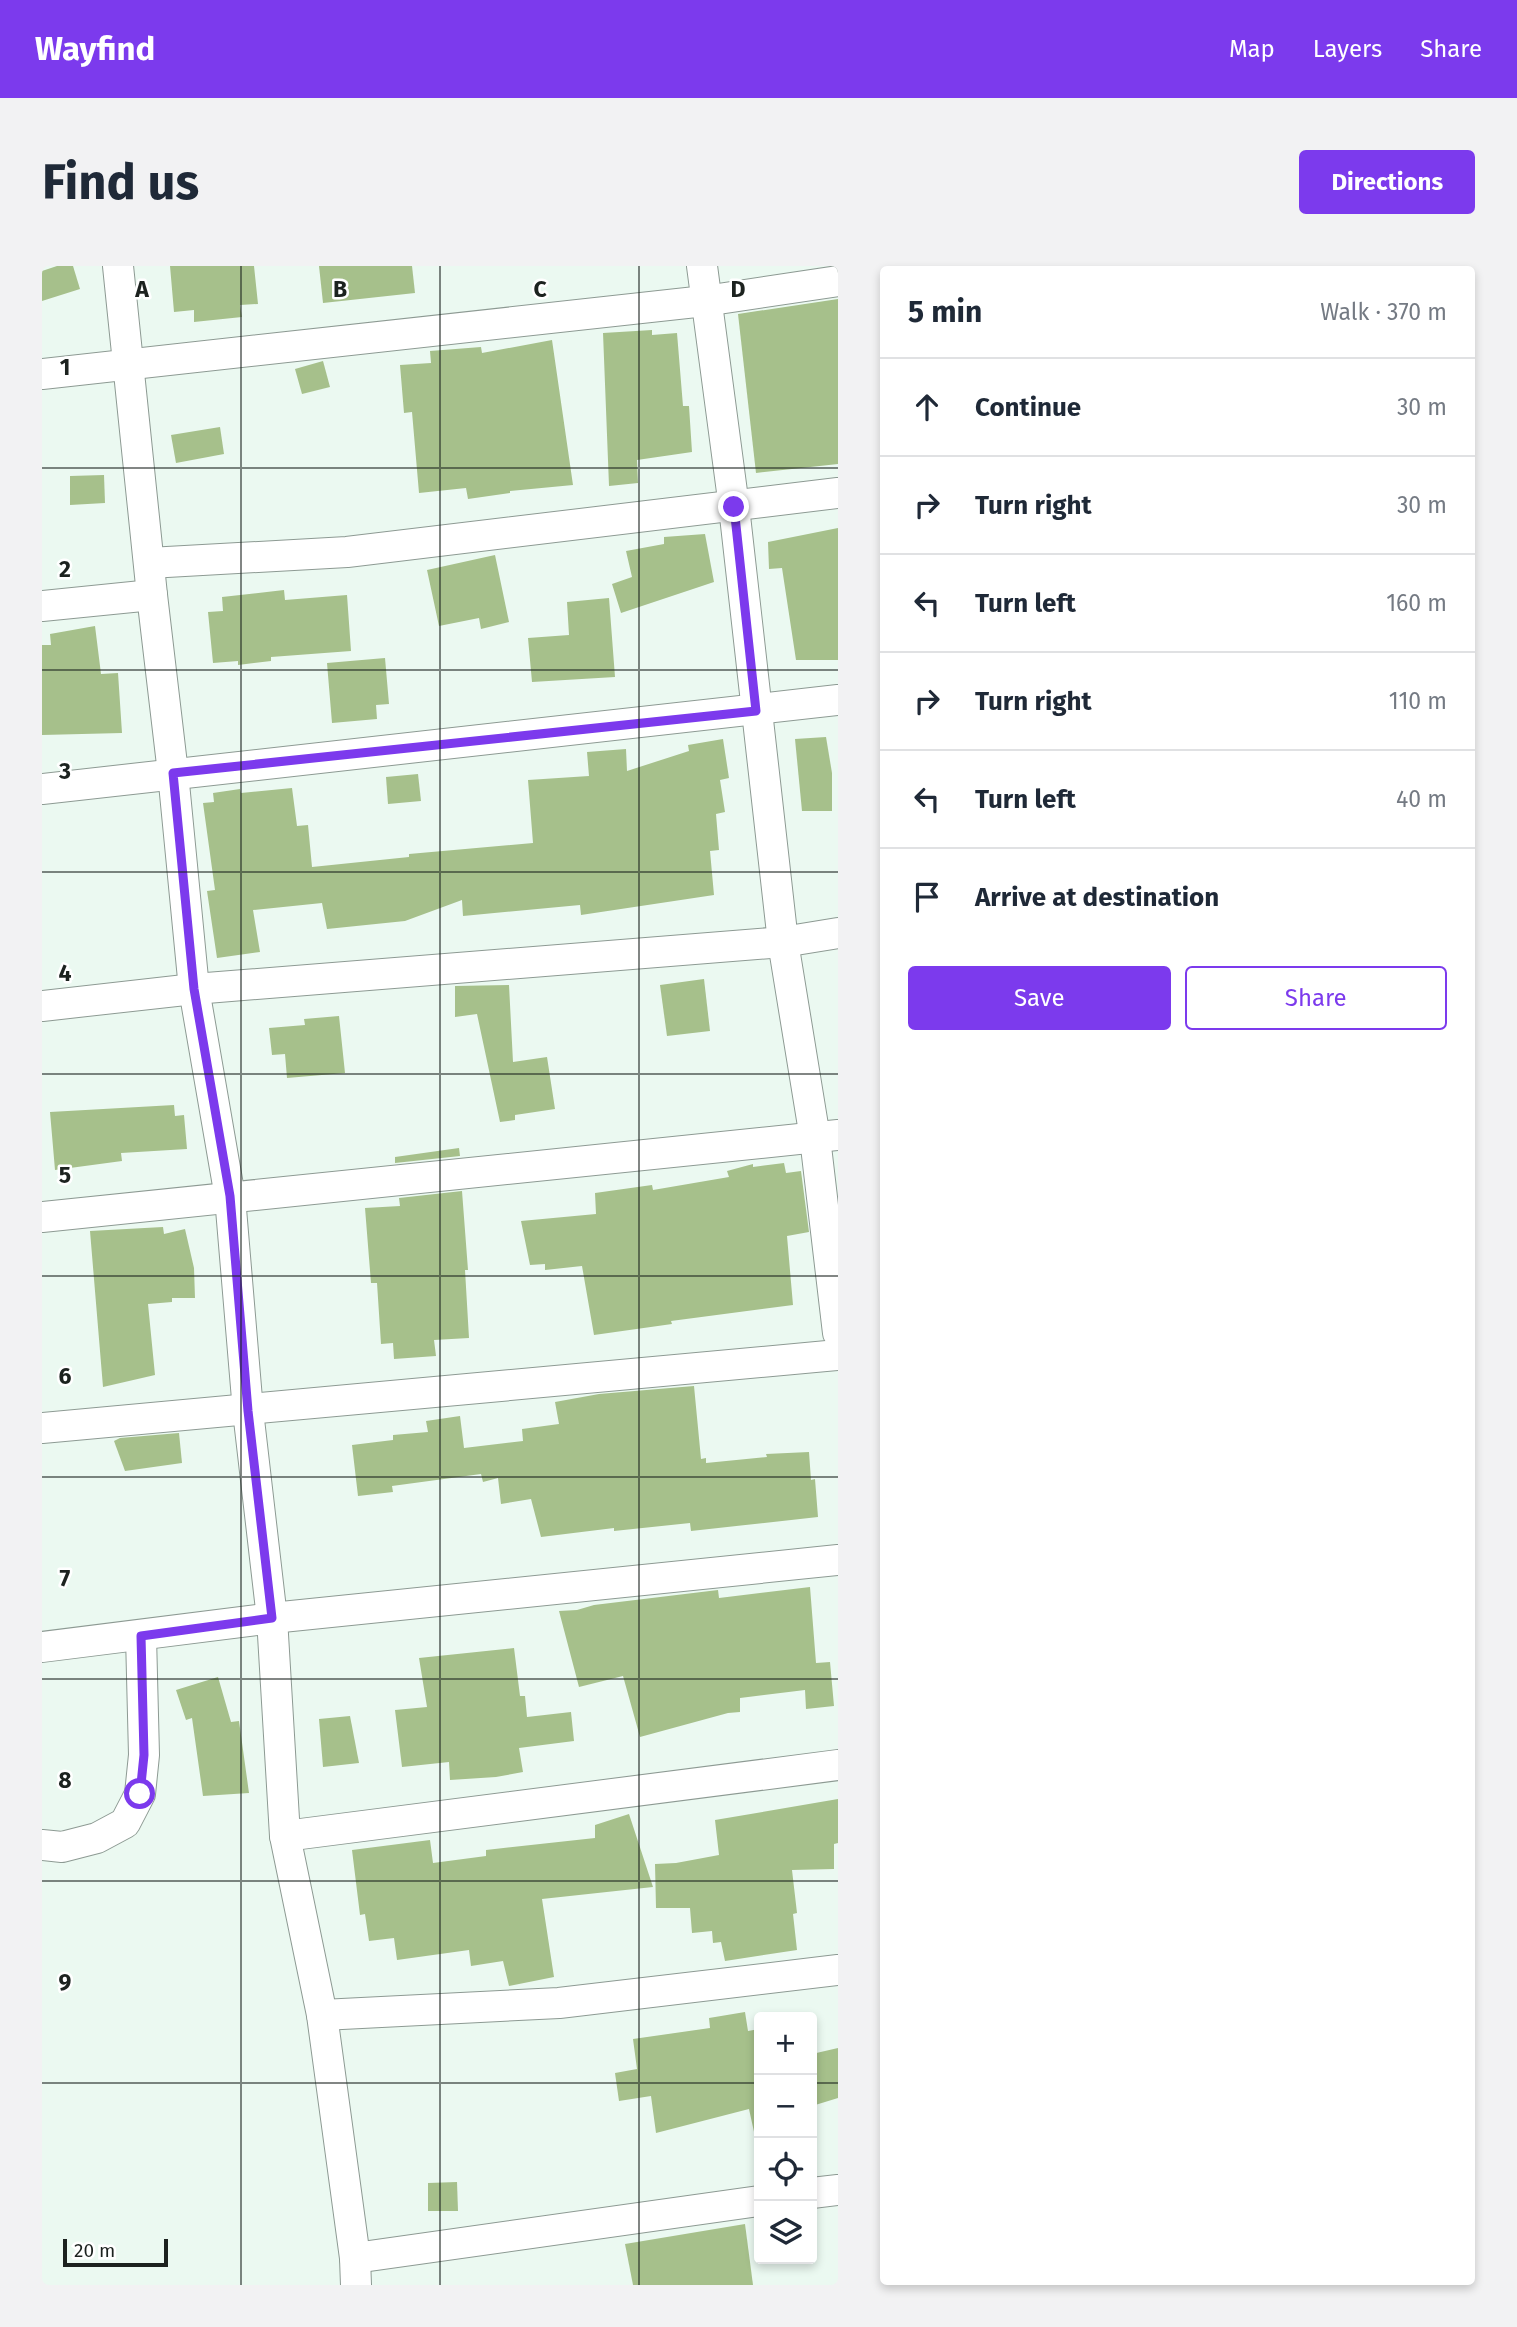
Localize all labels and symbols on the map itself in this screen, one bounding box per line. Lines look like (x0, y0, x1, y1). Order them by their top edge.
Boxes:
text: A (134, 275, 149, 303)
text: B (333, 275, 347, 303)
text: C (533, 275, 547, 303)
text: D (731, 275, 746, 303)
text: 1 (60, 353, 70, 381)
route end (718, 491, 749, 522)
text: 2 (59, 555, 71, 583)
text: 3 (58, 757, 71, 785)
text: 4 (59, 959, 72, 987)
text: 5 (59, 1161, 71, 1189)
text: 6 (59, 1362, 72, 1390)
text: 7 (60, 1564, 71, 1592)
text: 8 (58, 1766, 72, 1794)
route start (124, 1778, 155, 1809)
text: 9 (59, 1968, 72, 1996)
scale bar (63, 2236, 168, 2268)

